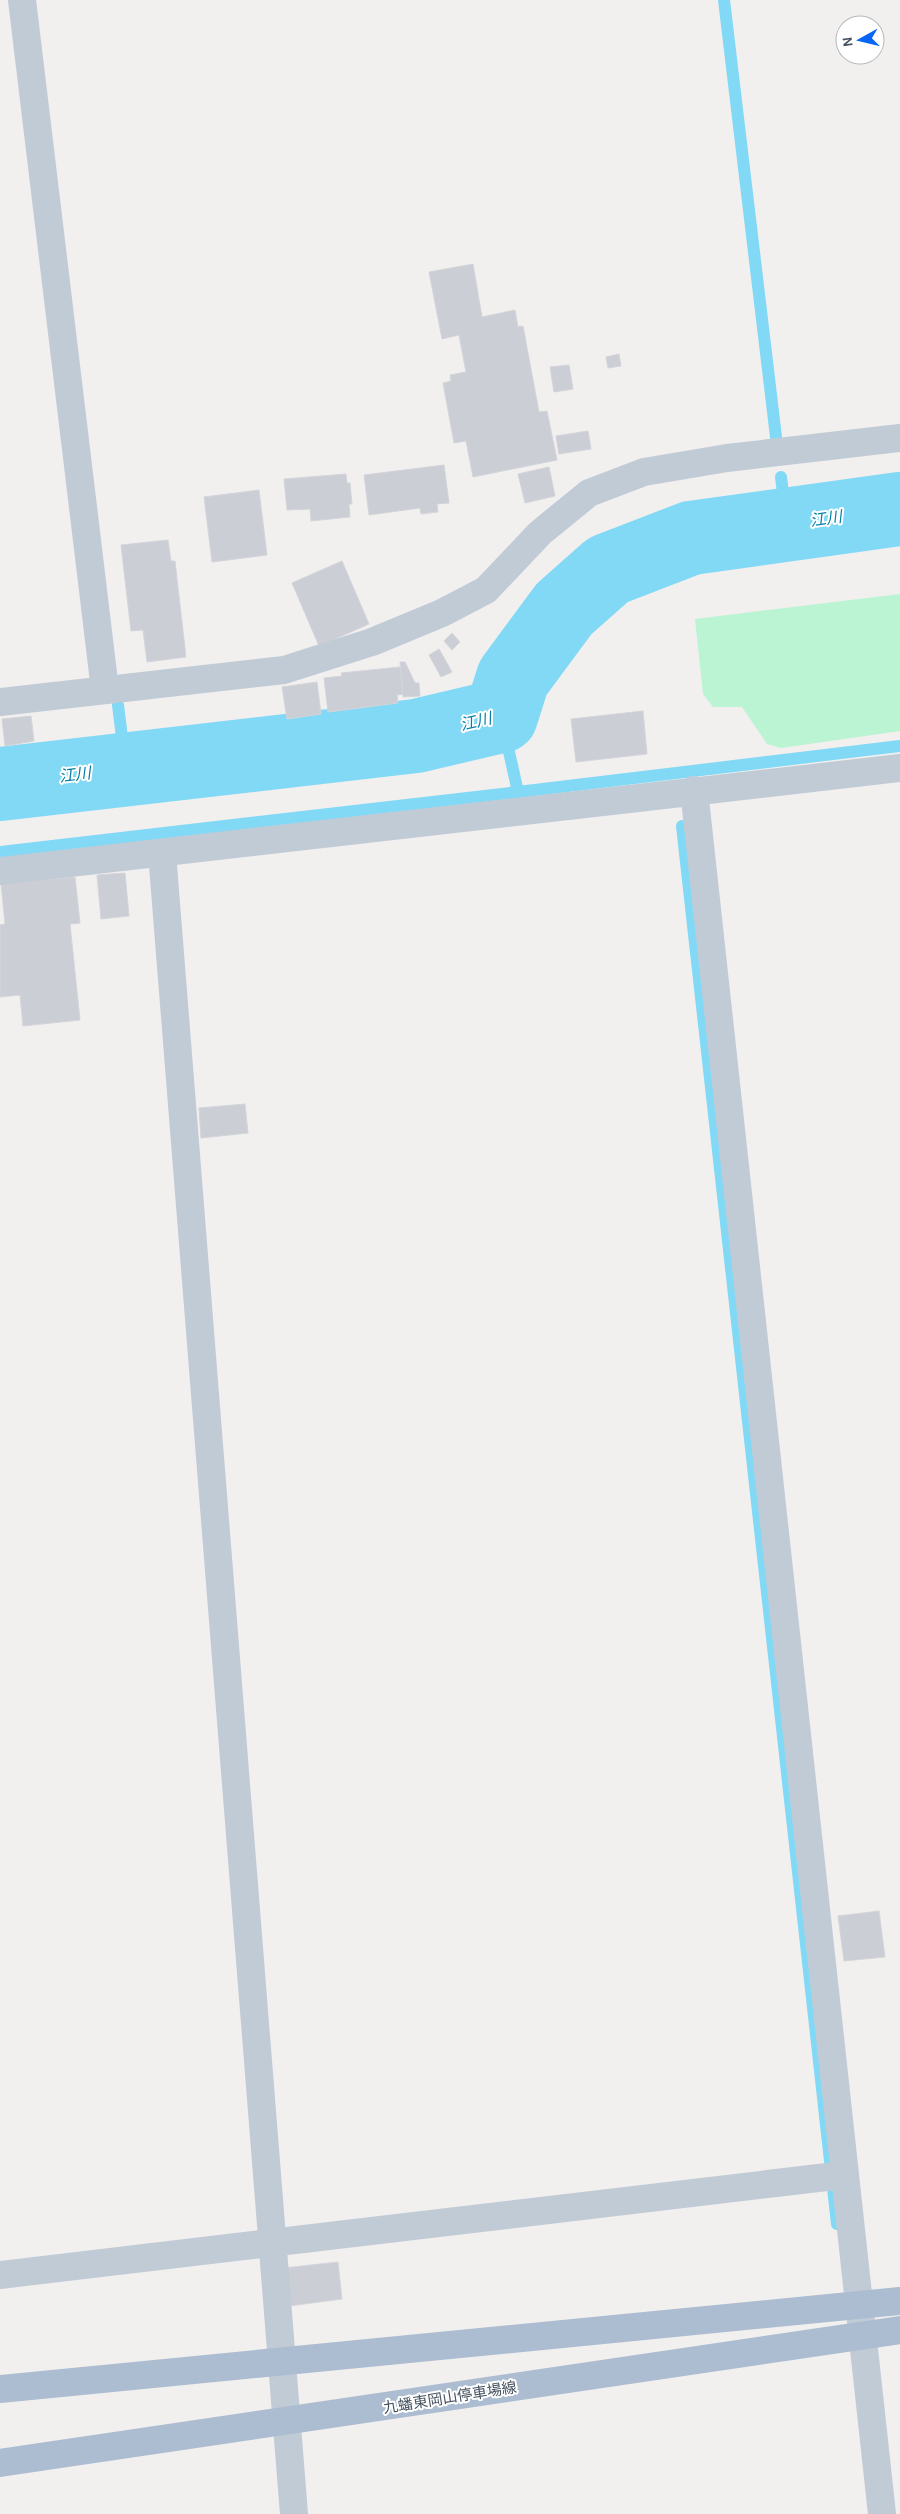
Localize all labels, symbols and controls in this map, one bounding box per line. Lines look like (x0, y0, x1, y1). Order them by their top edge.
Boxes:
north arrow (835, 15, 885, 65)
text: N (841, 36, 856, 47)
water label: 江川 (809, 508, 845, 529)
water label: 江川 (458, 709, 495, 733)
water label: 江川 (58, 764, 94, 785)
street label: 九蟠東岡山停車場線 (382, 2379, 518, 2416)

